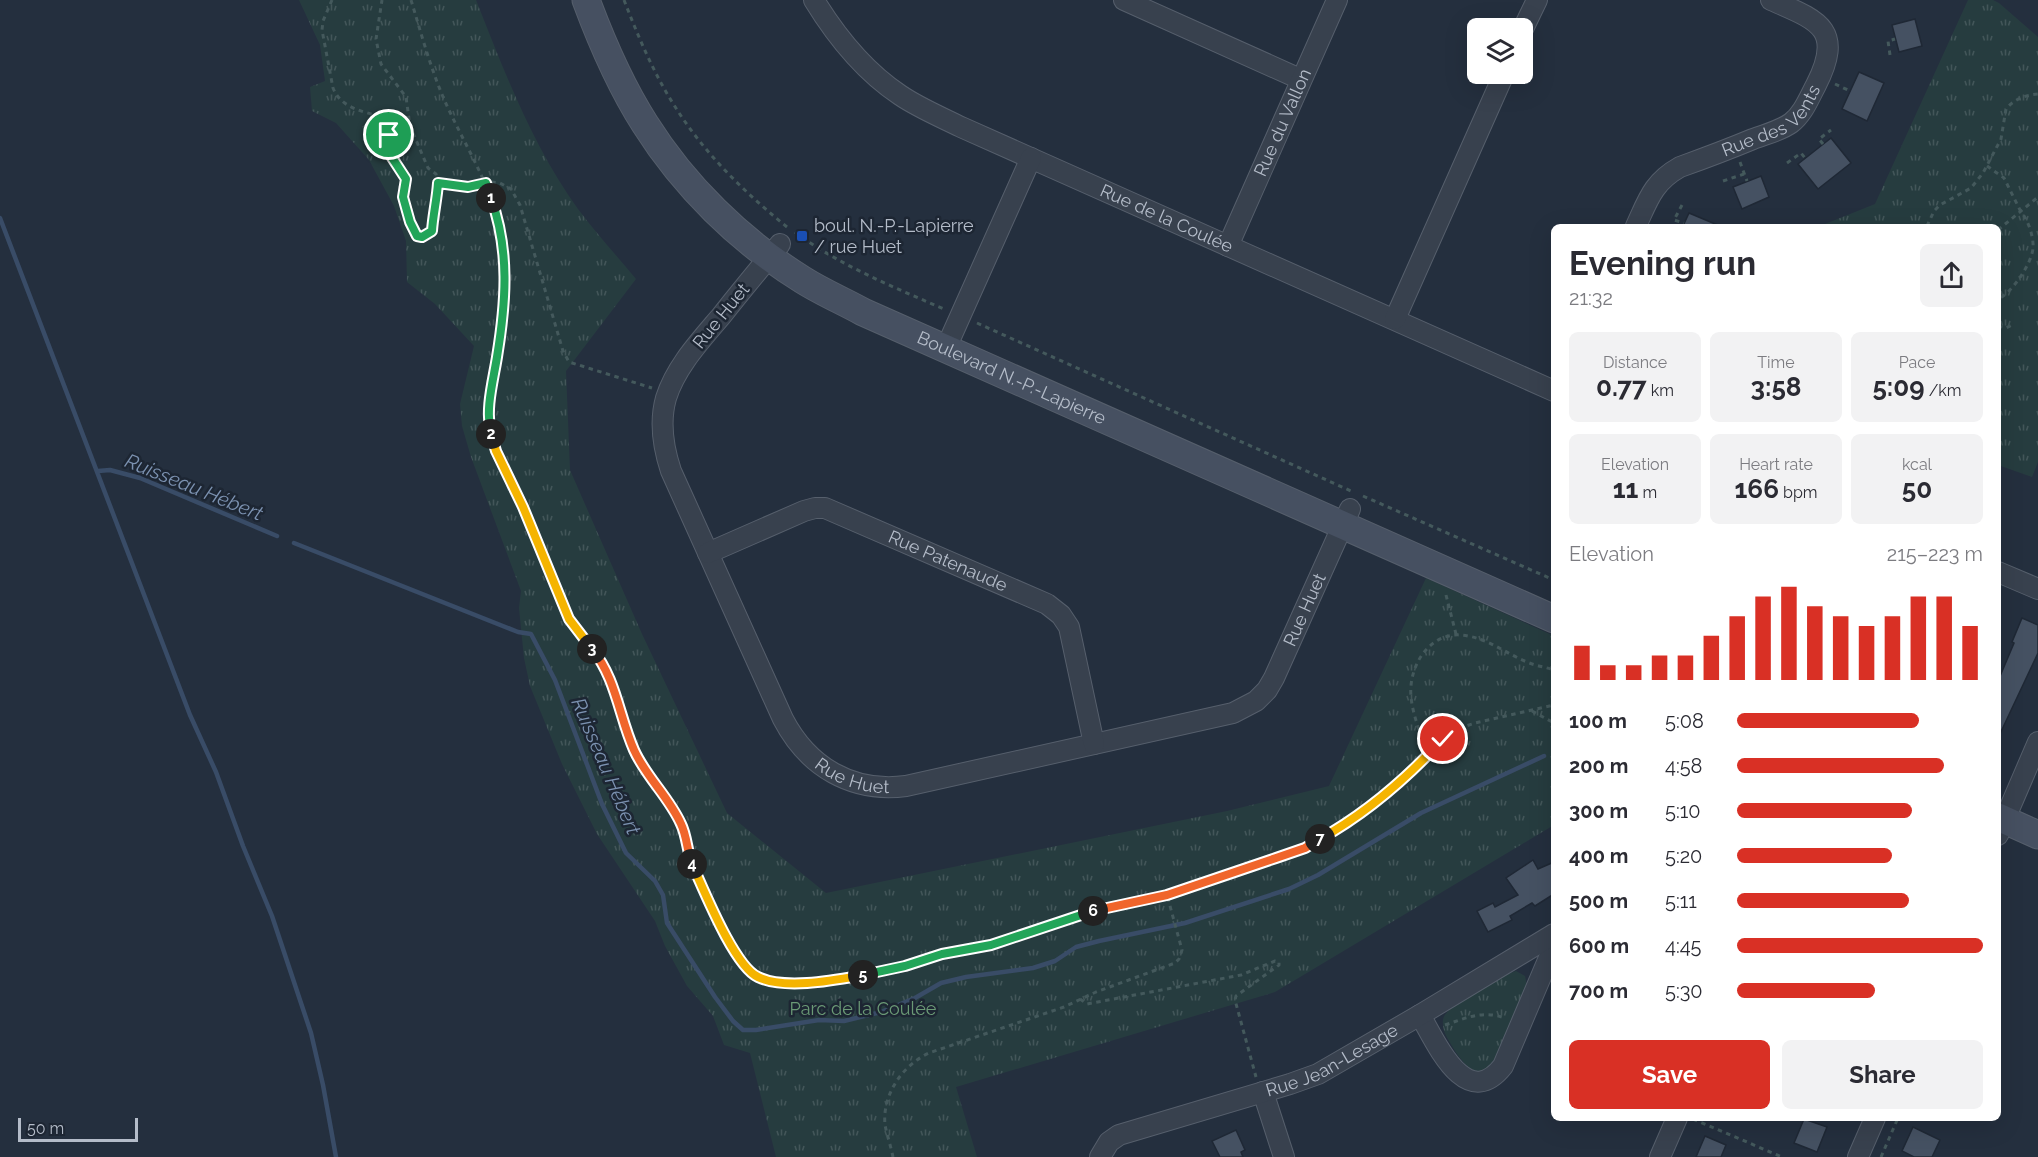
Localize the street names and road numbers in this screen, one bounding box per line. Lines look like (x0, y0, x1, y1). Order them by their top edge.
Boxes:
street label: Rue du Vallon (1249, 65, 1315, 179)
street label: Rue des Vents (1718, 81, 1824, 161)
street label: Rue de la Coulée (1097, 179, 1237, 257)
street label: Rue Huet (688, 279, 753, 353)
street label: Boulevard N.-P.-Lapierre (914, 326, 1110, 429)
street label: Rue Patenaude (885, 526, 1011, 596)
street label: Rue Huet (1279, 570, 1330, 649)
street label: Rue Huet (811, 753, 890, 797)
street label: Rue Jean-Lesage (1263, 1019, 1402, 1101)

